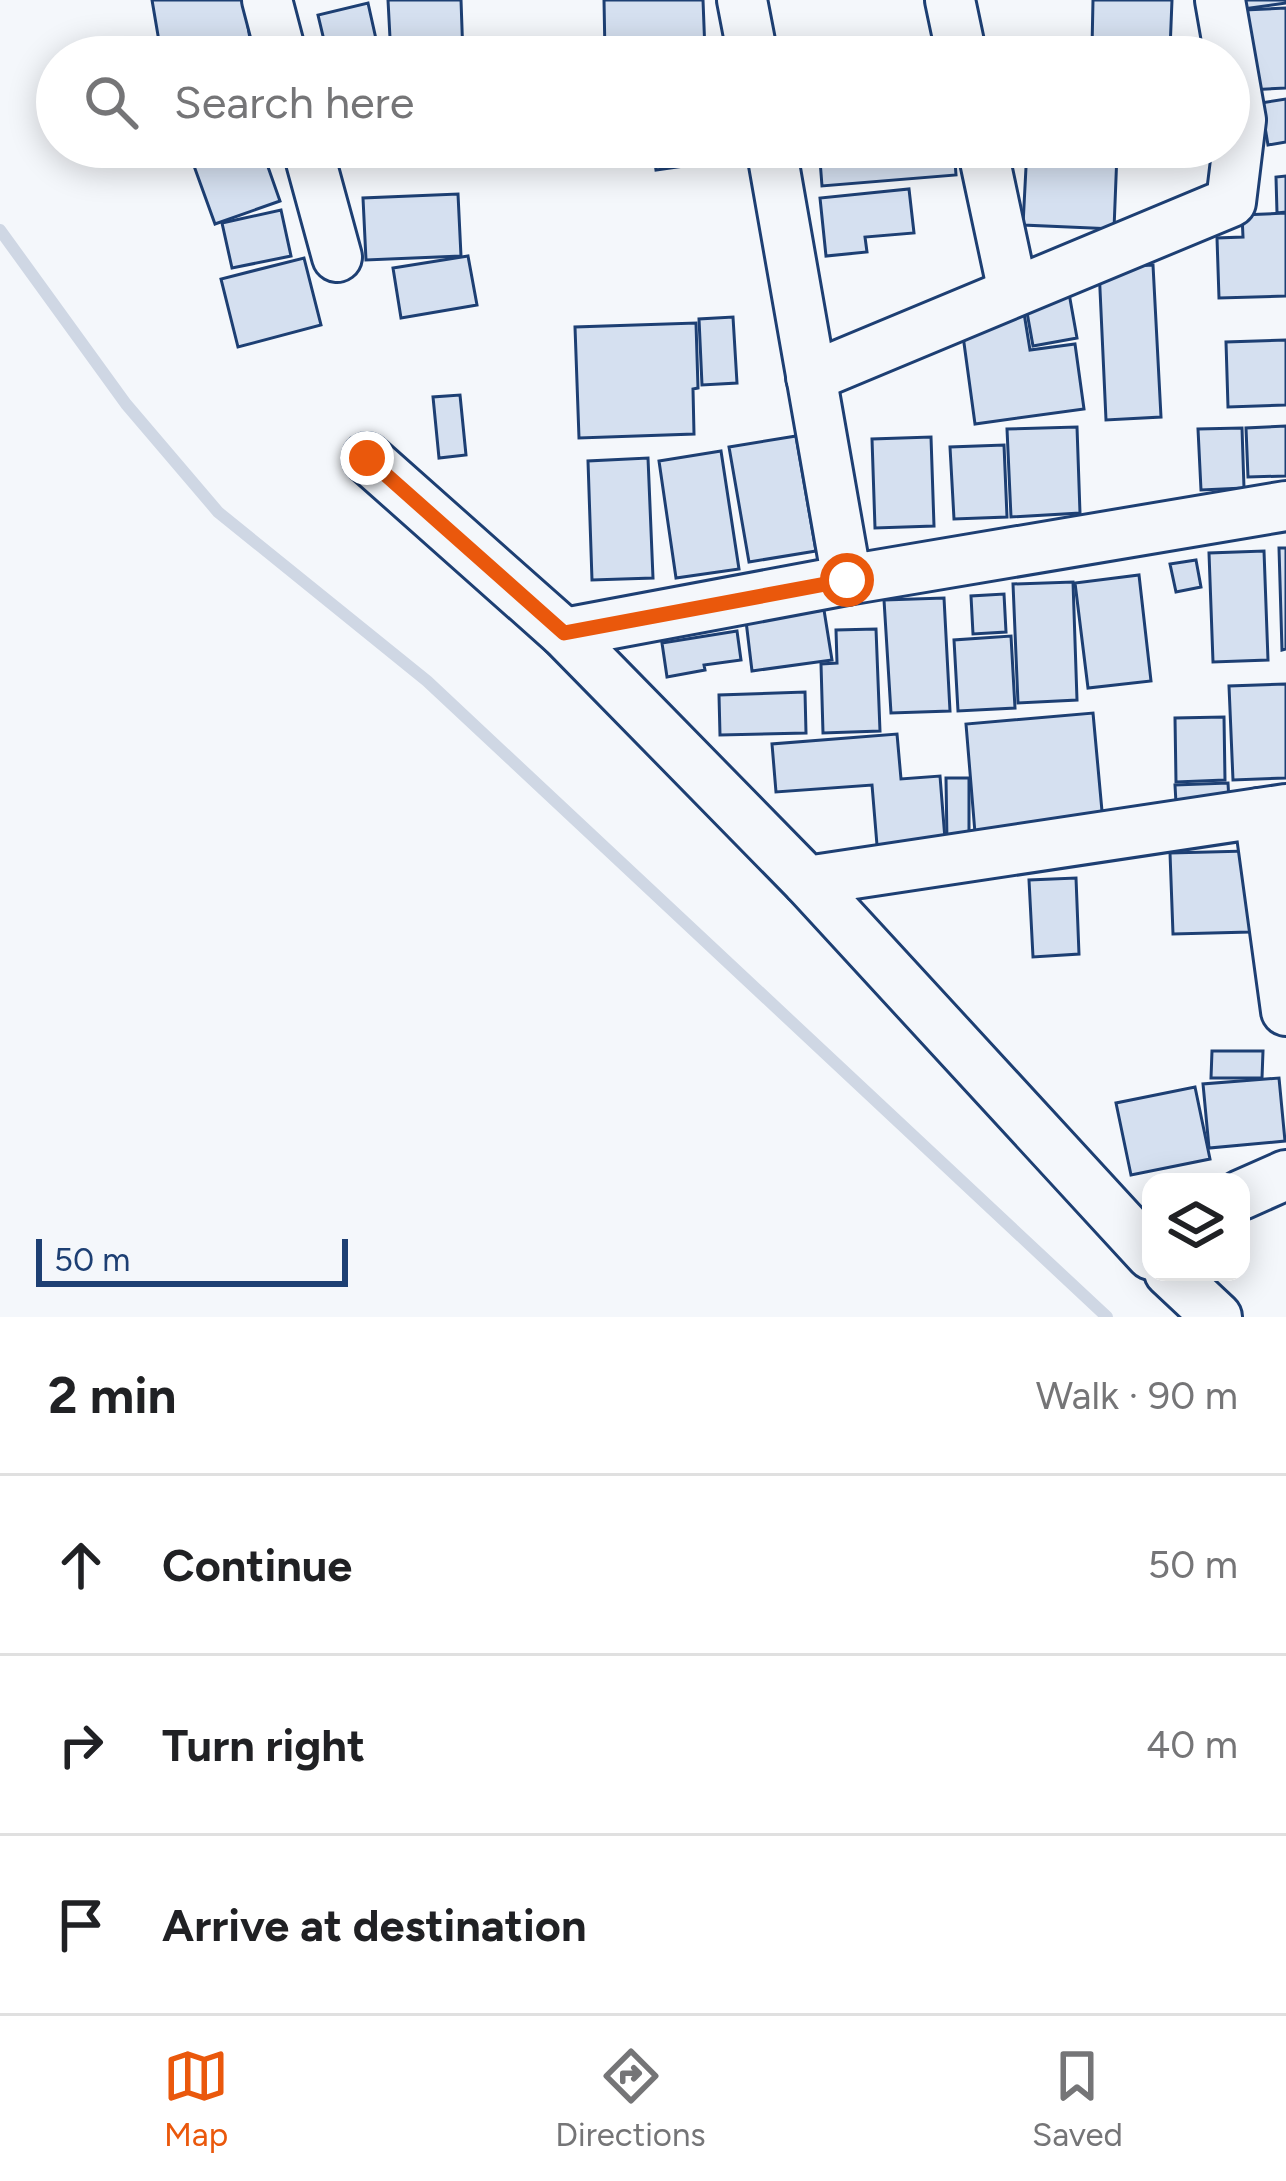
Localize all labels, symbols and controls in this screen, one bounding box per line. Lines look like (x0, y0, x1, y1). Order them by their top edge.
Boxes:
search box (36, 36, 1250, 168)
icon: search (78, 69, 144, 135)
text: Search here (174, 75, 414, 129)
route end (340, 431, 394, 485)
route start (820, 553, 874, 607)
map controls (1142, 1173, 1250, 1281)
button: layers (1142, 1173, 1250, 1281)
scale bar (36, 1233, 348, 1286)
text: 50 m (54, 1240, 130, 1279)
text: 2 min (48, 1365, 176, 1426)
text: Walk · 90 m (1036, 1372, 1238, 1419)
icon: ahead (48, 1532, 114, 1598)
text: Continue (162, 1538, 352, 1592)
text: 50 m (1148, 1541, 1238, 1588)
icon: right (48, 1712, 114, 1778)
text: Turn right (162, 1718, 365, 1772)
text: 40 m (1146, 1721, 1238, 1768)
icon: arrive (48, 1892, 114, 1958)
text: Arrive at destination (162, 1898, 586, 1952)
tab: Map (163, 2043, 229, 2154)
tab: Directions (555, 2043, 706, 2154)
tab: Saved (1032, 2043, 1123, 2154)

